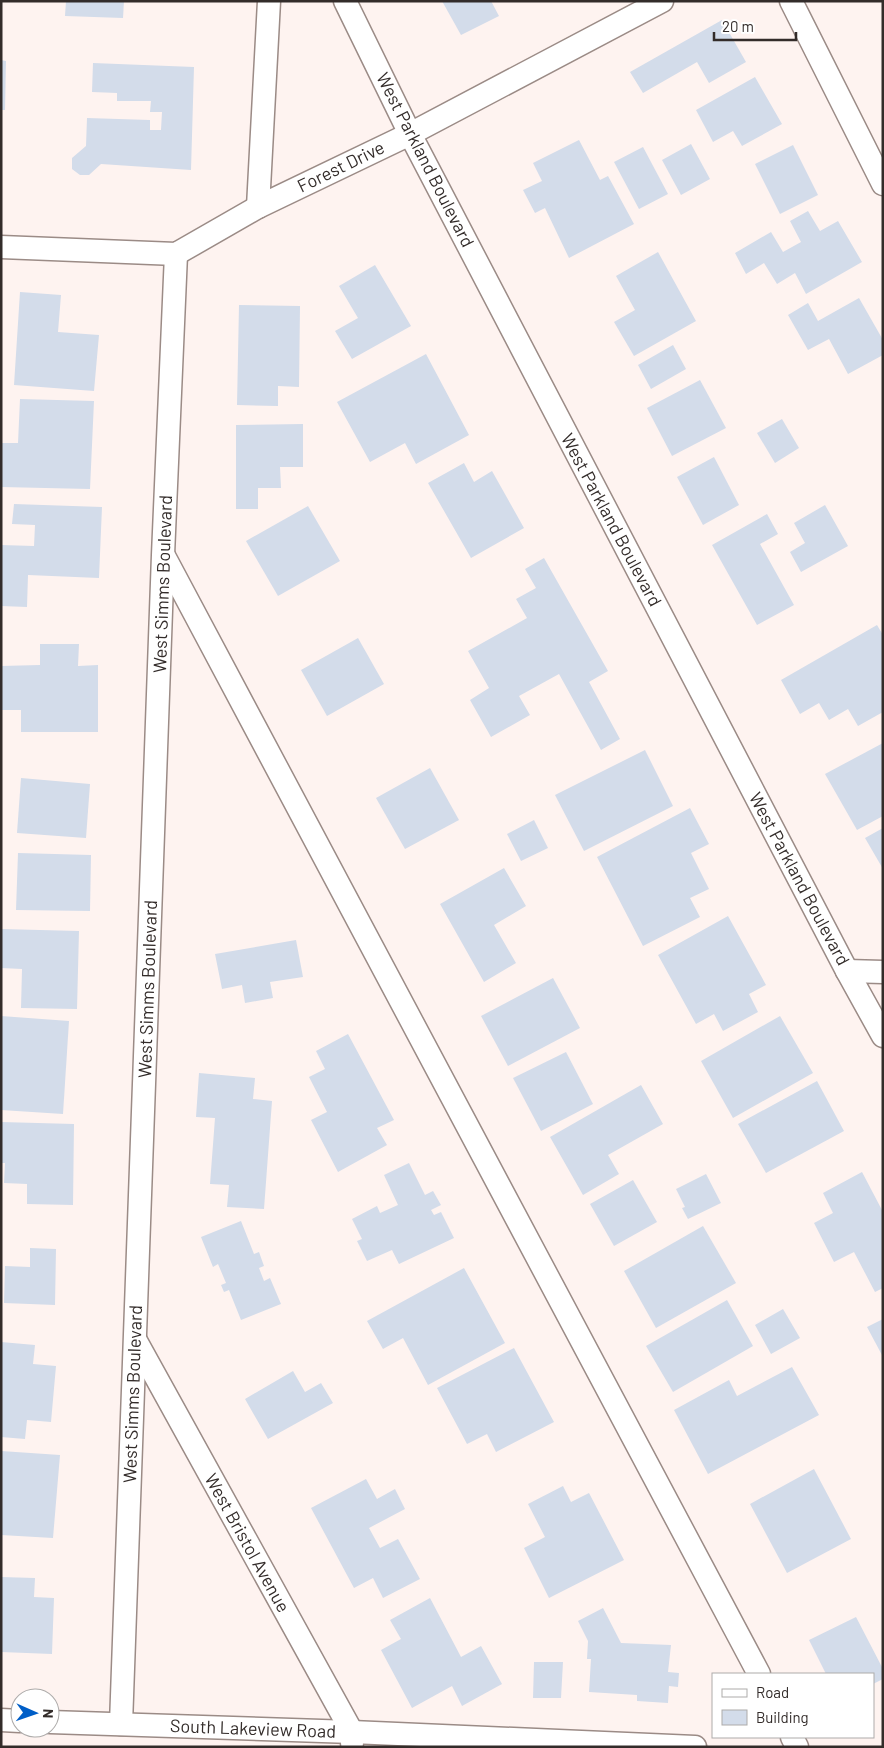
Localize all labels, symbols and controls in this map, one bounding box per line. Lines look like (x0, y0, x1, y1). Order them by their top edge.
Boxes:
scale bar (714, 10, 796, 42)
text: 20 m (722, 17, 754, 35)
street label: West Parkland Boulevard (372, 69, 479, 251)
street label: Forest Drive (293, 136, 388, 197)
street label: West Parkland Boulevard (557, 429, 667, 610)
street label: West Simms Boulevard (148, 494, 176, 673)
street label: West Parkland Boulevard (745, 788, 855, 969)
street label: West Simms Boulevard (133, 899, 161, 1078)
street label: West Simms Boulevard (118, 1304, 146, 1483)
street label: West Bristol Avenue (201, 1469, 295, 1616)
legend (712, 1673, 874, 1738)
text: Road (756, 1683, 789, 1701)
north arrow (10, 1688, 60, 1738)
text: Building (756, 1708, 809, 1726)
text: N (40, 1709, 57, 1718)
street label: South Lakeview Road (170, 1714, 336, 1742)

